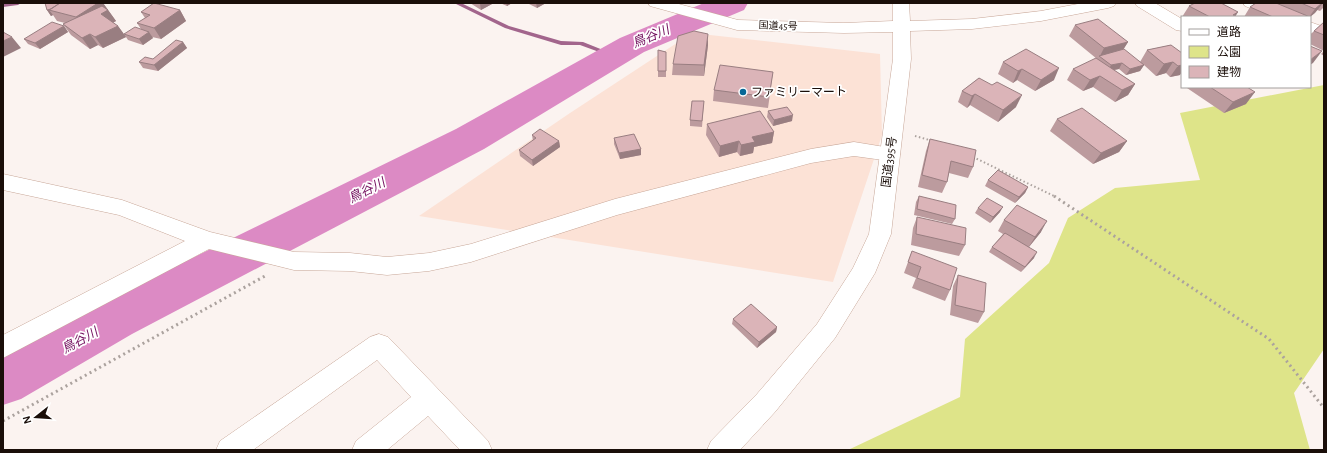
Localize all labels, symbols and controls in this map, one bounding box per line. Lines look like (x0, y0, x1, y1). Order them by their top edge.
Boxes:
legend (1181, 16, 1311, 88)
street label: 国道45号 (758, 19, 798, 32)
water label: 鳥谷川 (630, 22, 673, 51)
text: 道路 (1217, 25, 1241, 38)
text: 公園 (1217, 46, 1241, 58)
text: 建物 (1217, 65, 1241, 78)
place label: ファミリーマート (751, 86, 847, 98)
marker: ファミリーマート (738, 87, 748, 97)
street label: 国道395号 (879, 136, 898, 188)
water label: 鳥谷川 (346, 175, 389, 206)
water label: 鳥谷川 (59, 324, 102, 356)
north arrow (16, 397, 56, 437)
text: N (21, 415, 33, 425)

